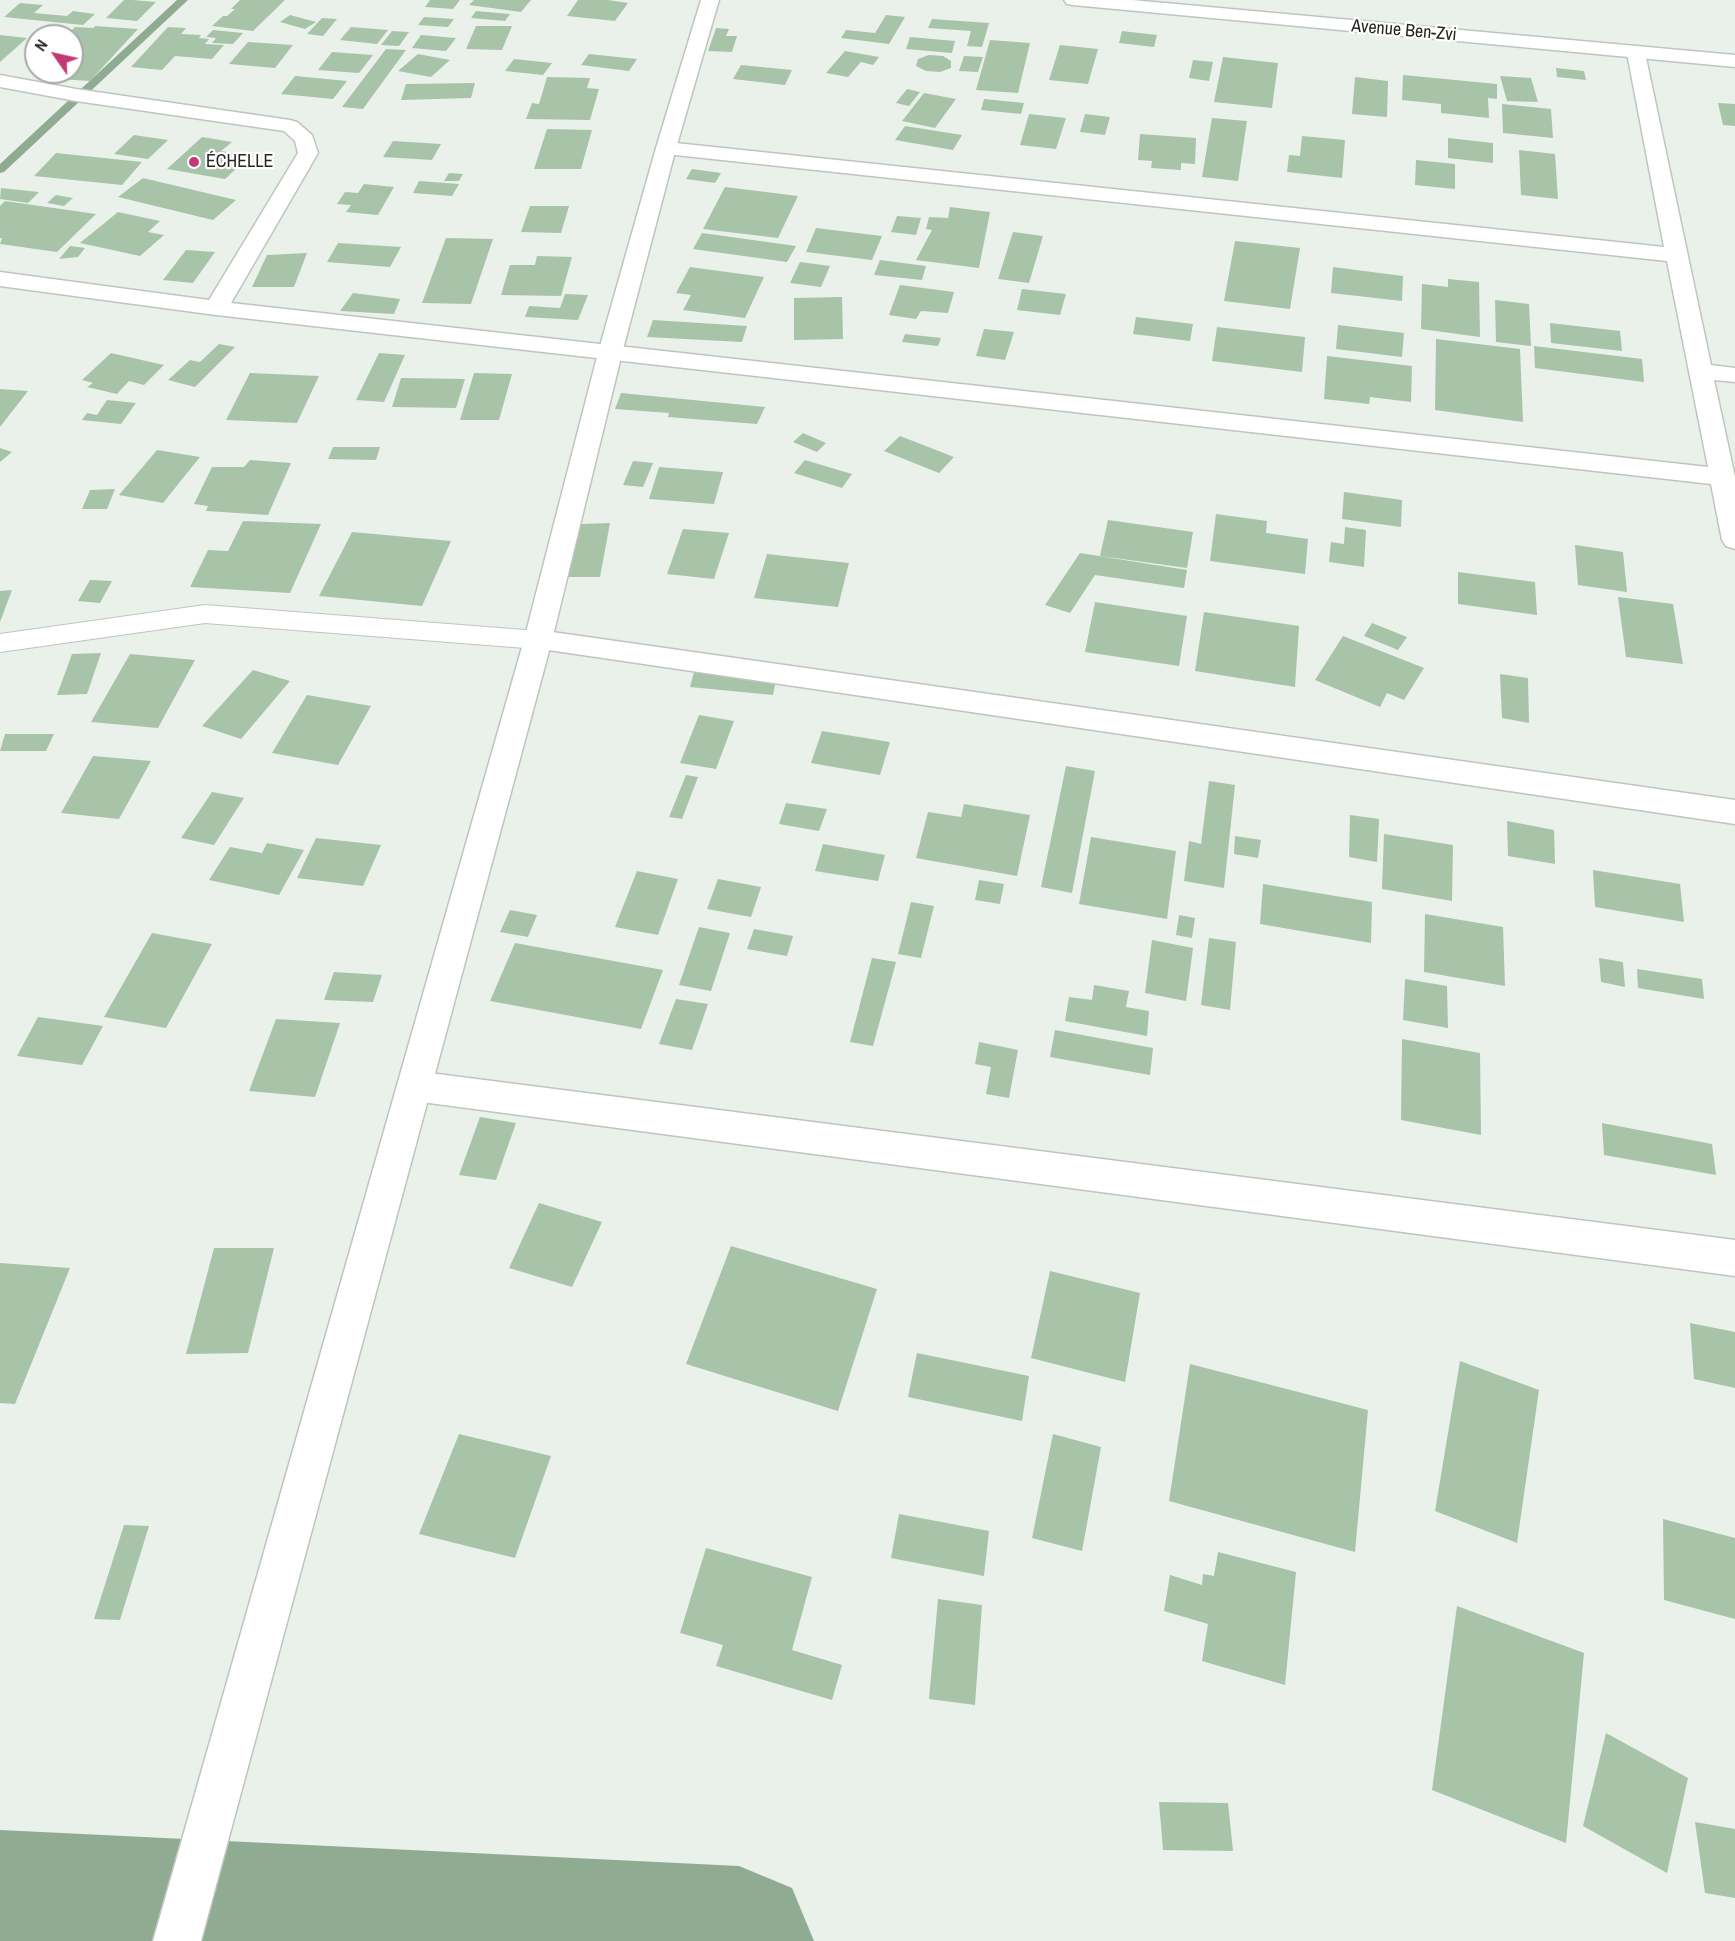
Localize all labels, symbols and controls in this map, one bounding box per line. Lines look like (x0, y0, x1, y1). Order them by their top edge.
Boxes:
street label: Avenue Ben-Zvi (1350, 16, 1458, 46)
north arrow (24, 24, 84, 84)
text: N (29, 35, 53, 55)
place label: ÉCHELLE (206, 151, 273, 173)
marker: ÉCHELLE (187, 155, 201, 169)

